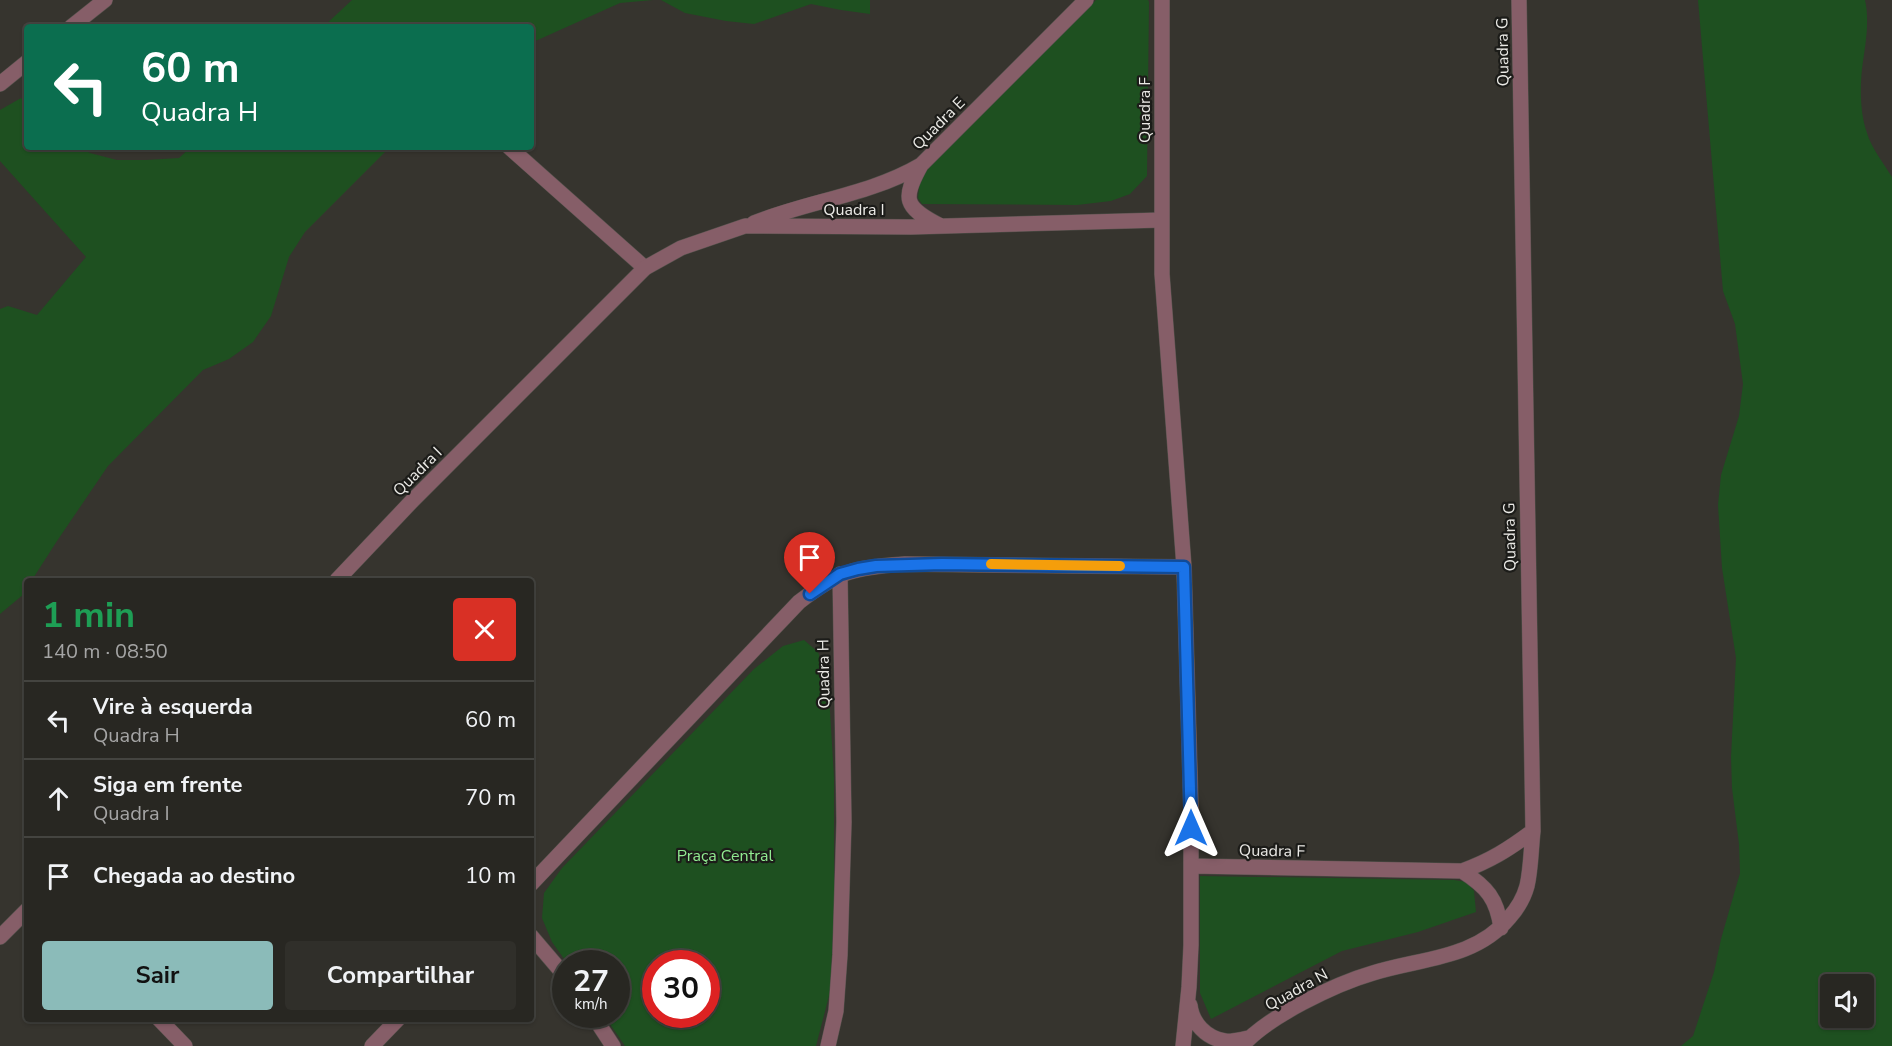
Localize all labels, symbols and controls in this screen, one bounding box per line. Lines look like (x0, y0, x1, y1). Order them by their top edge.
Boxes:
street label: Quadra G (1491, 17, 1515, 87)
text: 60 m (141, 40, 240, 97)
icon: left (42, 48, 120, 126)
street label: Quadra F (1134, 77, 1156, 143)
street label: Quadra E (907, 92, 970, 155)
text: Quadra H (141, 94, 258, 131)
street label: Quadra I (823, 199, 885, 221)
street label: Quadra I (388, 442, 447, 501)
street label: Quadra G (1498, 502, 1522, 572)
pin (784, 532, 835, 594)
icon: arrive (793, 541, 826, 574)
text: 1 min (42, 591, 135, 640)
button: close (453, 598, 516, 661)
text: 140 m · 08:50 (42, 638, 168, 665)
street label: Quadra H (812, 639, 836, 709)
text: Vire à esquerda (93, 692, 253, 722)
icon: left (42, 704, 75, 737)
text: 60 m (465, 705, 516, 735)
text: Quadra H (93, 722, 180, 749)
text: Siga em frente (93, 770, 242, 800)
icon: ahead (42, 782, 75, 815)
text: 70 m (465, 783, 516, 813)
position arrow (1159, 796, 1223, 860)
text: Quadra I (93, 800, 170, 827)
street label: Quadra F (1239, 839, 1305, 863)
park label: Praça Central (677, 845, 773, 867)
icon: arrive (42, 860, 75, 893)
text: Chegada ao destino (93, 861, 295, 891)
text: 10 m (465, 861, 516, 891)
button: Sair (42, 941, 273, 1010)
button: Compartilhar (285, 941, 516, 1010)
speed limit sign: 30 (642, 950, 720, 1028)
text: 27 (573, 961, 609, 1002)
street label: Quadra N (1261, 963, 1332, 1016)
map controls (1820, 974, 1874, 1028)
button: sound (1820, 974, 1874, 1028)
text: km/h (574, 994, 608, 1014)

